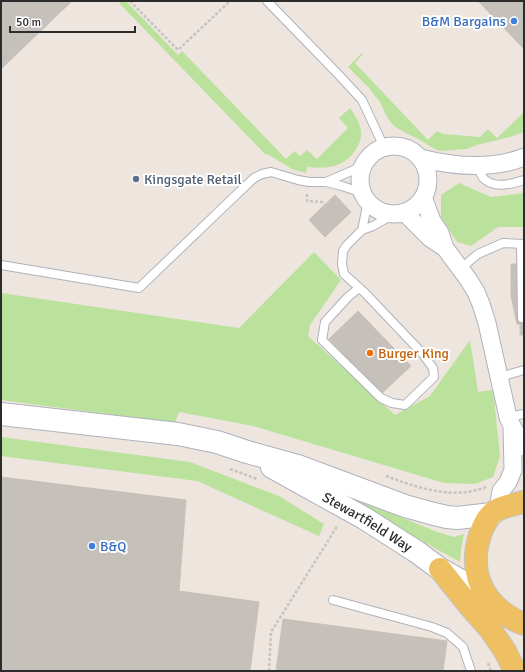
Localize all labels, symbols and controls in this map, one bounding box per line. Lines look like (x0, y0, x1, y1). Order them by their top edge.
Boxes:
scale bar (10, 8, 135, 34)
place label: B&M Bargains (422, 13, 506, 30)
text: 50 m (16, 15, 41, 30)
marker: B&M Bargains (509, 16, 519, 26)
place label: Kingsgate Retail (144, 171, 242, 188)
marker: Kingsgate Retail (131, 174, 141, 184)
place label: Burger King (378, 345, 449, 362)
marker: Burger King (365, 348, 375, 358)
street label: Stewartfield Way (320, 488, 416, 555)
place label: B&Q (100, 538, 126, 555)
marker: B&Q (87, 541, 97, 551)

